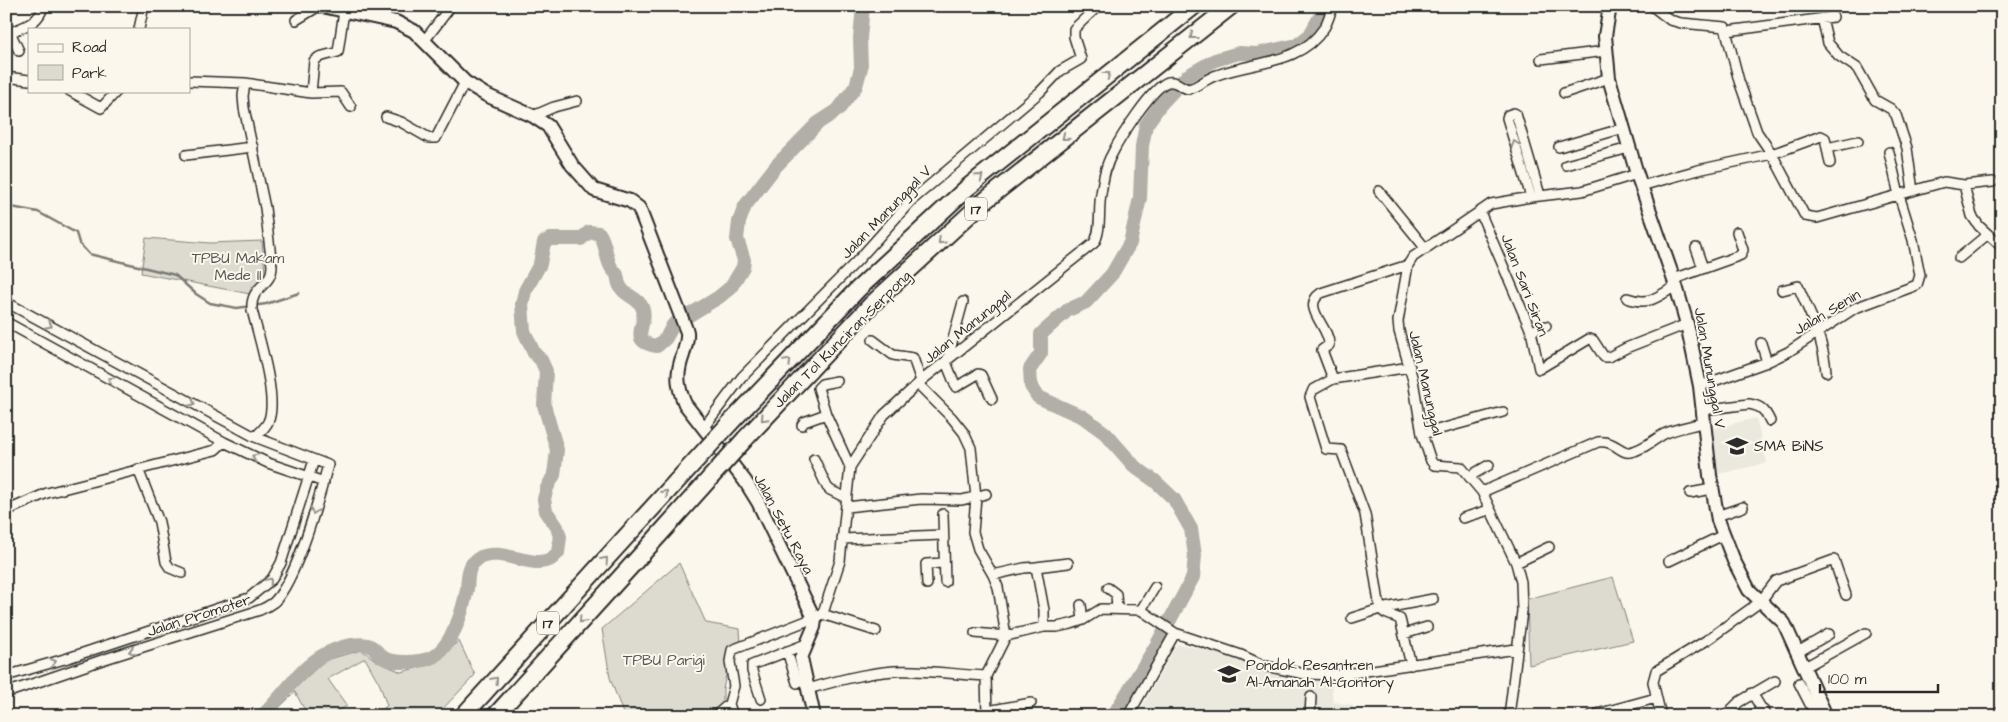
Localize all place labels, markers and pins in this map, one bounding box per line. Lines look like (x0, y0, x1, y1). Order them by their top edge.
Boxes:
school or university icon: SMA BiNS (1724, 433, 1750, 459)
place label: SMA BiNS (1754, 436, 1824, 457)
place label: Pondok Pesantren Al-Amanah Al-Gontory (1246, 655, 1394, 694)
school or university icon: Pondok Pesantren Al-Amanah Al-Gontory (1216, 661, 1242, 687)

